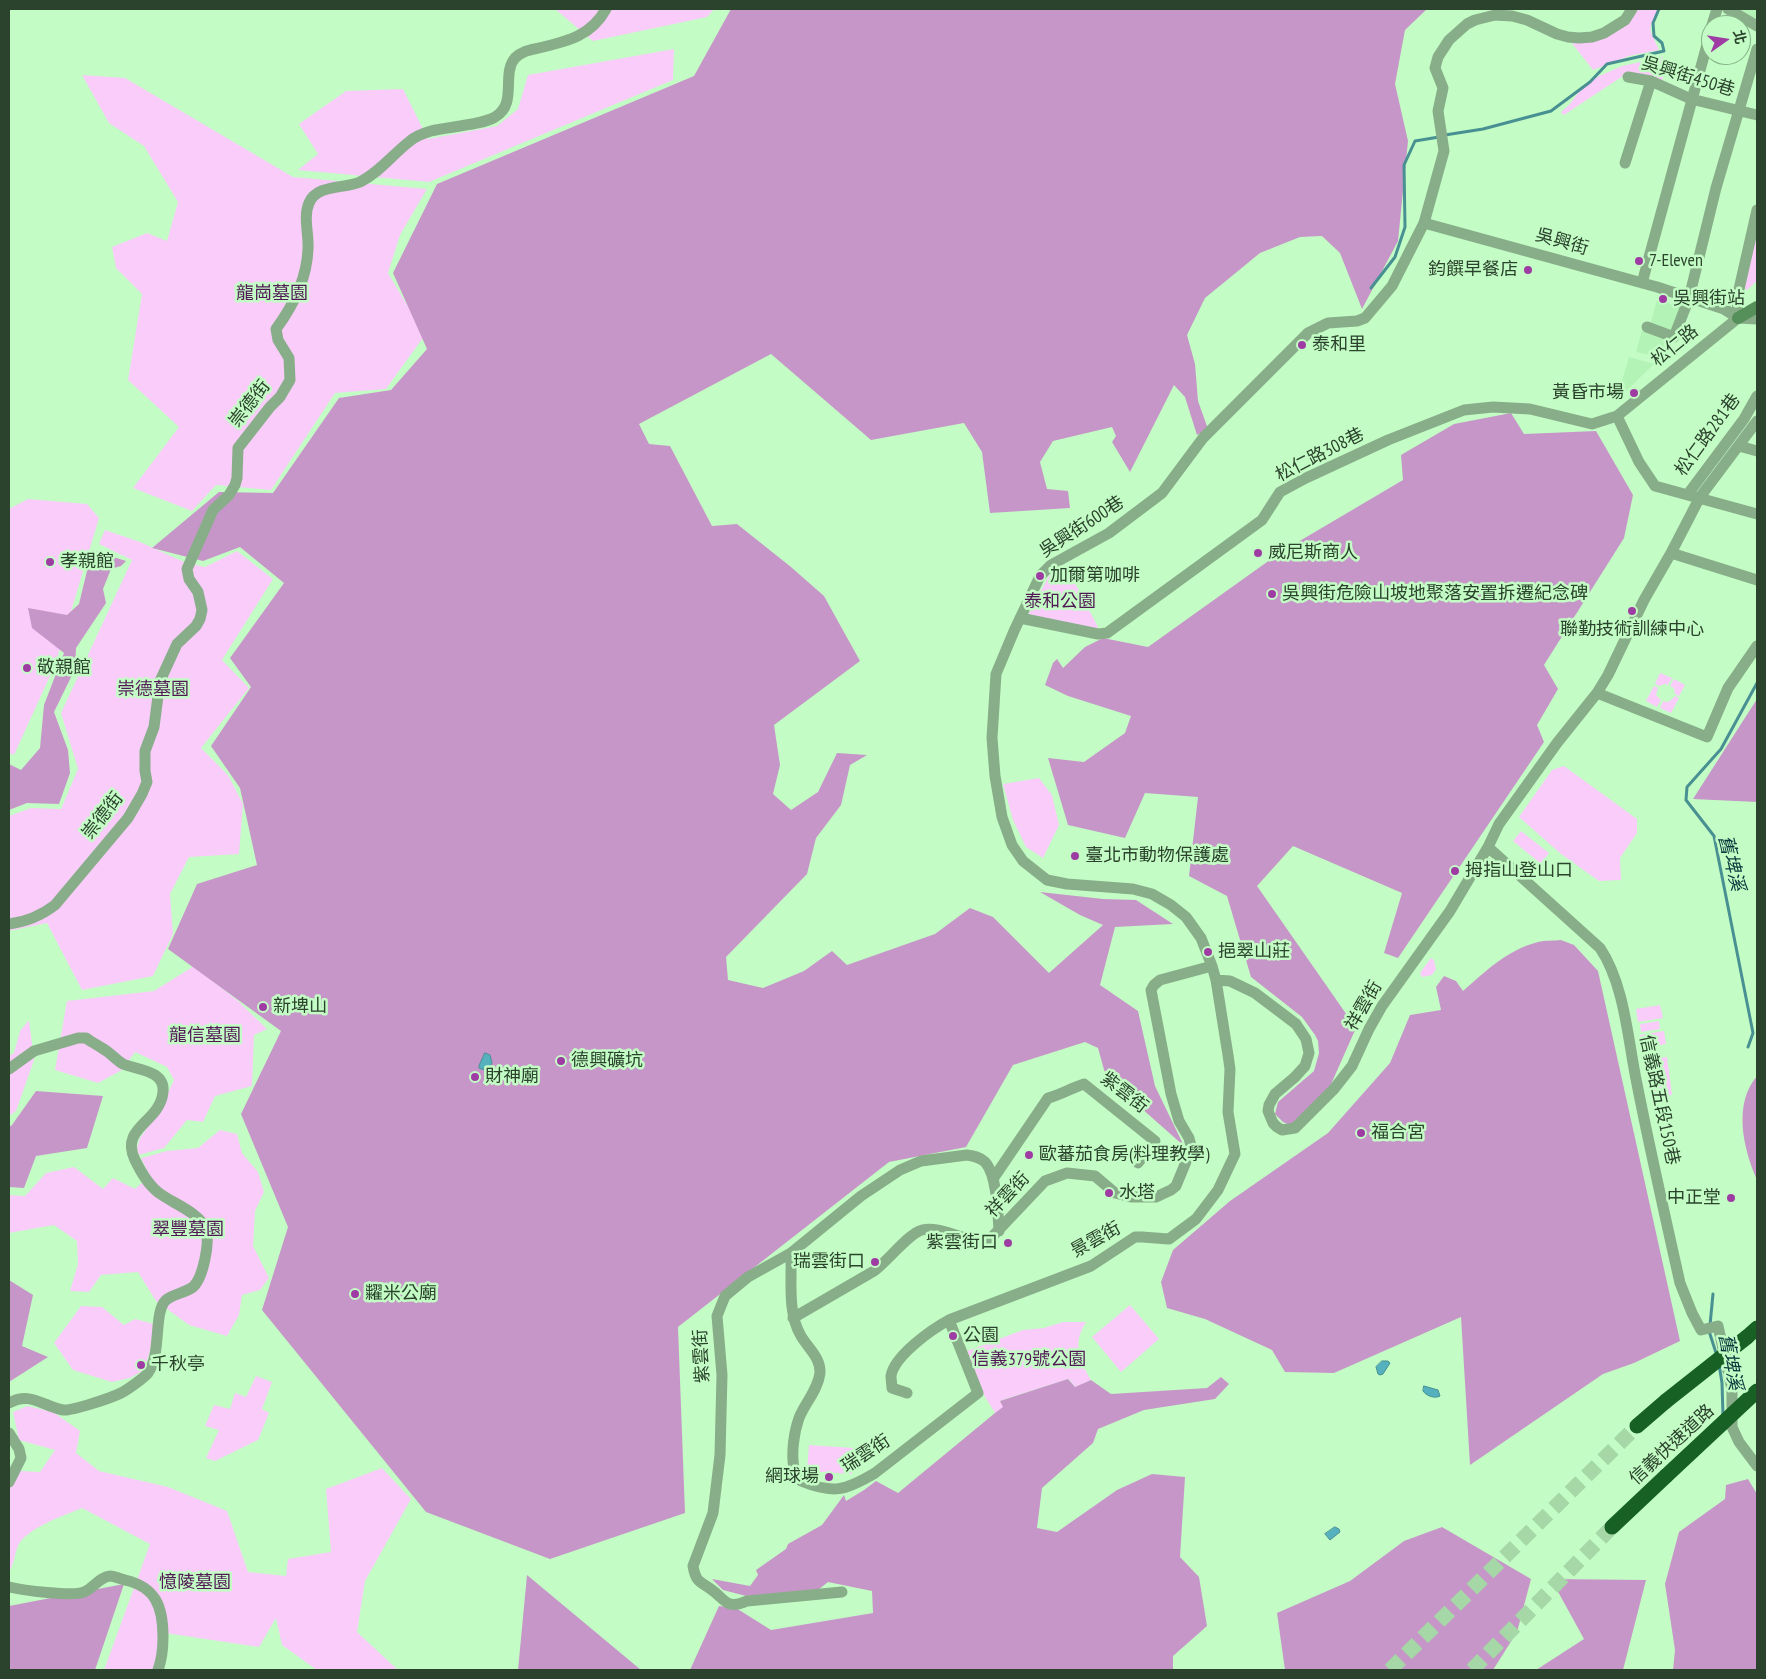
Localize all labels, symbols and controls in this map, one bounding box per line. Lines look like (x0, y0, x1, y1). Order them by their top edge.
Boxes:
north arrow (1701, 15, 1751, 65)
text: 北 (1729, 28, 1750, 46)
street label: 吳興街450巷 (1639, 53, 1737, 101)
street label: 吳興街 (1533, 224, 1591, 260)
place label: 7-Eleven (1649, 250, 1703, 272)
marker: 7-Eleven (1633, 255, 1645, 267)
place label: 鈞饌早餐店 (1428, 259, 1518, 281)
marker: 鈞饌早餐店 (1522, 264, 1534, 276)
park label: 龍崗墓園 (236, 283, 308, 305)
place label: 吳興街站 (1673, 288, 1745, 310)
marker: 吳興街站 (1657, 293, 1669, 305)
street label: 松仁路 (1647, 321, 1703, 371)
place label: 泰和里 (1312, 334, 1366, 356)
marker: 泰和里 (1296, 339, 1308, 351)
street label: 崇德街 (225, 376, 275, 432)
place label: 黃昏市場 (1552, 382, 1624, 404)
marker: 黃昏市場 (1628, 387, 1640, 399)
street label: 松仁路281巷 (1671, 390, 1745, 480)
street label: 松仁路308巷 (1272, 424, 1368, 486)
street label: 吳興街600巷 (1036, 492, 1128, 562)
place label: 威尼斯商人 (1268, 542, 1358, 564)
marker: 威尼斯商人 (1252, 547, 1264, 559)
place label: 孝親館 (60, 551, 114, 573)
marker: 孝親館 (44, 556, 56, 568)
place label: 加爾第咖啡 (1050, 565, 1140, 587)
marker: 加爾第咖啡 (1034, 570, 1046, 582)
place label: 吳興街危險山坡地聚落安置拆遷紀念碑 (1282, 583, 1588, 605)
marker: 吳興街危險山坡地聚落安置拆遷紀念碑 (1266, 588, 1278, 600)
park label: 泰和公園 (1024, 591, 1096, 613)
marker: 聯勤技術訓練中心 (1626, 605, 1638, 617)
place label: 聯勤技術訓練中心 (1560, 619, 1704, 641)
place label: 敬親館 (37, 657, 91, 679)
marker: 敬親館 (21, 662, 33, 674)
park label: 崇德墓園 (117, 679, 189, 701)
street label: 崇德街 (78, 788, 128, 844)
water label: 舊埤溪 (1713, 833, 1749, 893)
place label: 臺北市動物保護處 (1085, 845, 1229, 867)
marker: 臺北市動物保護處 (1069, 850, 1081, 862)
place label: 拇指山登山口 (1465, 860, 1573, 882)
marker: 拇指山登山口 (1449, 865, 1461, 877)
place label: 挹翠山莊 (1218, 941, 1290, 963)
marker: 挹翠山莊 (1202, 946, 1214, 958)
street label: 祥雲街 (1341, 977, 1387, 1035)
place label: 新埤山 (273, 996, 327, 1018)
marker: 新埤山 (257, 1001, 269, 1013)
park label: 龍信墓園 (169, 1025, 241, 1047)
street label: 信義路五段150巷 (1635, 1033, 1683, 1167)
place label: 德興礦坑 (571, 1050, 643, 1072)
marker: 德興礦坑 (555, 1055, 567, 1067)
place label: 財神廟 (485, 1066, 539, 1088)
street label: 紫雲街 (1096, 1068, 1152, 1118)
marker: 財神廟 (469, 1071, 481, 1083)
place label: 福合宮 (1371, 1122, 1425, 1144)
marker: 福合宮 (1355, 1127, 1367, 1139)
place label: 歐蕃茄食房(料理教學) (1039, 1144, 1209, 1166)
marker: 歐蕃茄食房(料理教學) (1023, 1149, 1035, 1161)
street label: 祥雲街 (982, 1168, 1034, 1222)
place label: 水塔 (1119, 1182, 1155, 1204)
marker: 水塔 (1103, 1187, 1115, 1199)
place label: 中正堂 (1667, 1187, 1721, 1209)
marker: 中正堂 (1725, 1192, 1737, 1204)
street label: 景雲街 (1067, 1217, 1125, 1263)
park label: 翠豐墓園 (152, 1219, 224, 1241)
place label: 紫雲街口 (926, 1232, 998, 1254)
marker: 紫雲街口 (1002, 1237, 1014, 1249)
place label: 瑞雲街口 (793, 1251, 865, 1273)
marker: 瑞雲街口 (869, 1256, 881, 1268)
place label: 糶米公廟 (365, 1283, 437, 1305)
marker: 糶米公廟 (349, 1288, 361, 1300)
place label: 公園 (963, 1325, 999, 1347)
street label: 紫雲街 (690, 1328, 714, 1384)
marker: 公園 (947, 1330, 959, 1342)
water label: 舊埤溪 (1713, 1332, 1747, 1392)
park label: 信義379號公園 (972, 1349, 1086, 1371)
place label: 千秋亭 (151, 1354, 205, 1376)
marker: 千秋亭 (135, 1359, 147, 1371)
street label: 信義快速道路 (1625, 1400, 1719, 1490)
street label: 瑞雲街 (837, 1430, 895, 1478)
place label: 網球場 (765, 1466, 819, 1488)
marker: 網球場 (823, 1471, 835, 1483)
park label: 憶陵墓園 (159, 1572, 231, 1594)

